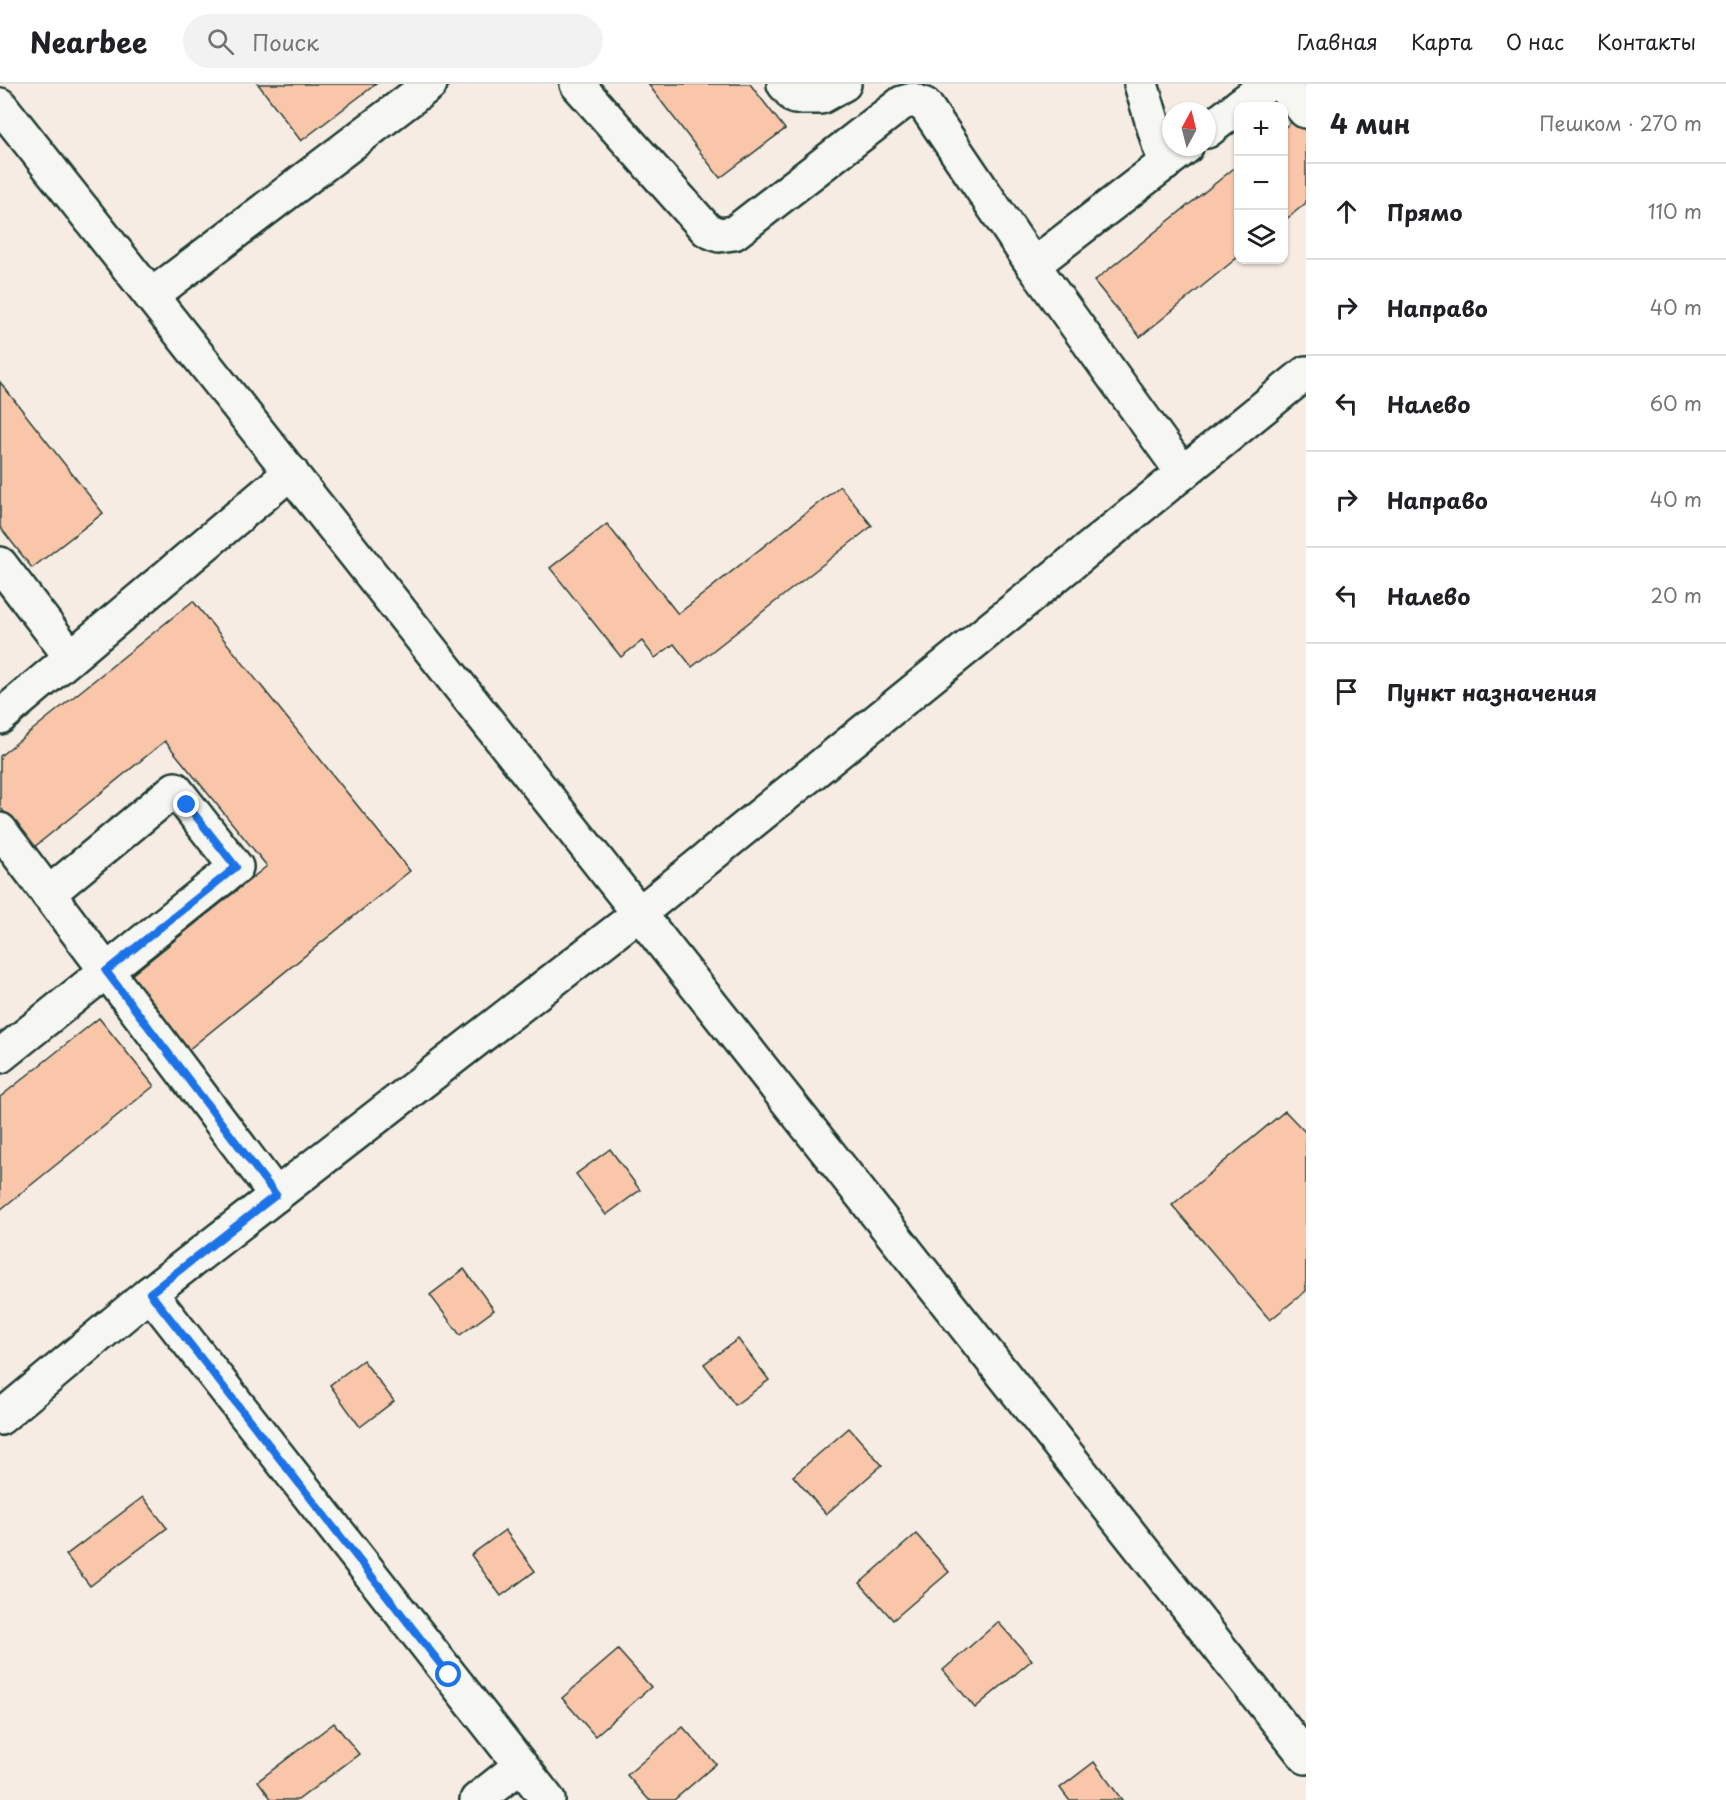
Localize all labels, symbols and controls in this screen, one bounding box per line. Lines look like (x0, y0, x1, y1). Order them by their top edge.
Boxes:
search box (183, 14, 603, 68)
text: Nearbee (30, 20, 147, 63)
icon: search (204, 25, 237, 58)
text: Поиск (252, 25, 319, 58)
text: Главная (1297, 25, 1378, 57)
text: Карта (1411, 25, 1473, 57)
text: О нас (1506, 25, 1564, 57)
text: Контакты (1597, 25, 1696, 57)
north arrow (1162, 102, 1216, 156)
map controls (1234, 102, 1288, 264)
button: + (1234, 102, 1288, 156)
text: 4 мин (1330, 104, 1411, 143)
text: Пешком · 270 m (1539, 108, 1702, 138)
button: − (1234, 156, 1288, 210)
icon: ahead (1330, 195, 1363, 228)
text: Прямо (1387, 195, 1462, 228)
text: 110 m (1648, 196, 1702, 226)
button: layers (1234, 210, 1288, 264)
icon: right (1330, 291, 1363, 324)
text: Направо (1387, 291, 1488, 324)
text: 40 m (1650, 292, 1702, 322)
icon: left (1330, 387, 1363, 420)
text: Налево (1387, 387, 1470, 420)
text: 60 m (1650, 388, 1702, 418)
icon: right (1330, 483, 1363, 516)
text: Направо (1387, 483, 1488, 516)
text: 40 m (1650, 484, 1702, 514)
icon: left (1330, 579, 1363, 612)
text: Налево (1387, 579, 1470, 612)
text: 20 m (1650, 580, 1702, 610)
icon: arrive (1330, 675, 1363, 708)
text: Пункт назначения (1387, 675, 1597, 708)
route end (173, 791, 199, 817)
route start (435, 1661, 461, 1687)

